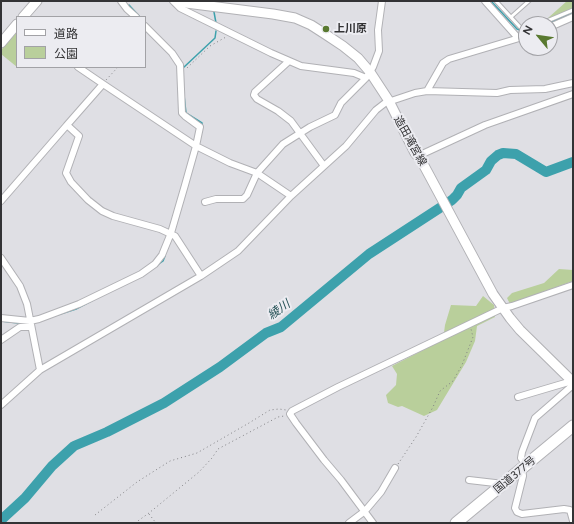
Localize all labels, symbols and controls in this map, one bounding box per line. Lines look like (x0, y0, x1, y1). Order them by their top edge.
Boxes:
legend (16, 16, 146, 68)
north arrow (518, 16, 558, 56)
place label: 上川原 (334, 22, 367, 36)
marker: 上川原 (321, 24, 331, 34)
text: N (520, 24, 536, 37)
text: 道路 (54, 27, 78, 41)
text: 公園 (54, 47, 78, 61)
street label: 造田滝宮線 (391, 114, 429, 168)
water label: 綾川 (265, 297, 293, 323)
street label: 国道377号 (491, 454, 539, 496)

